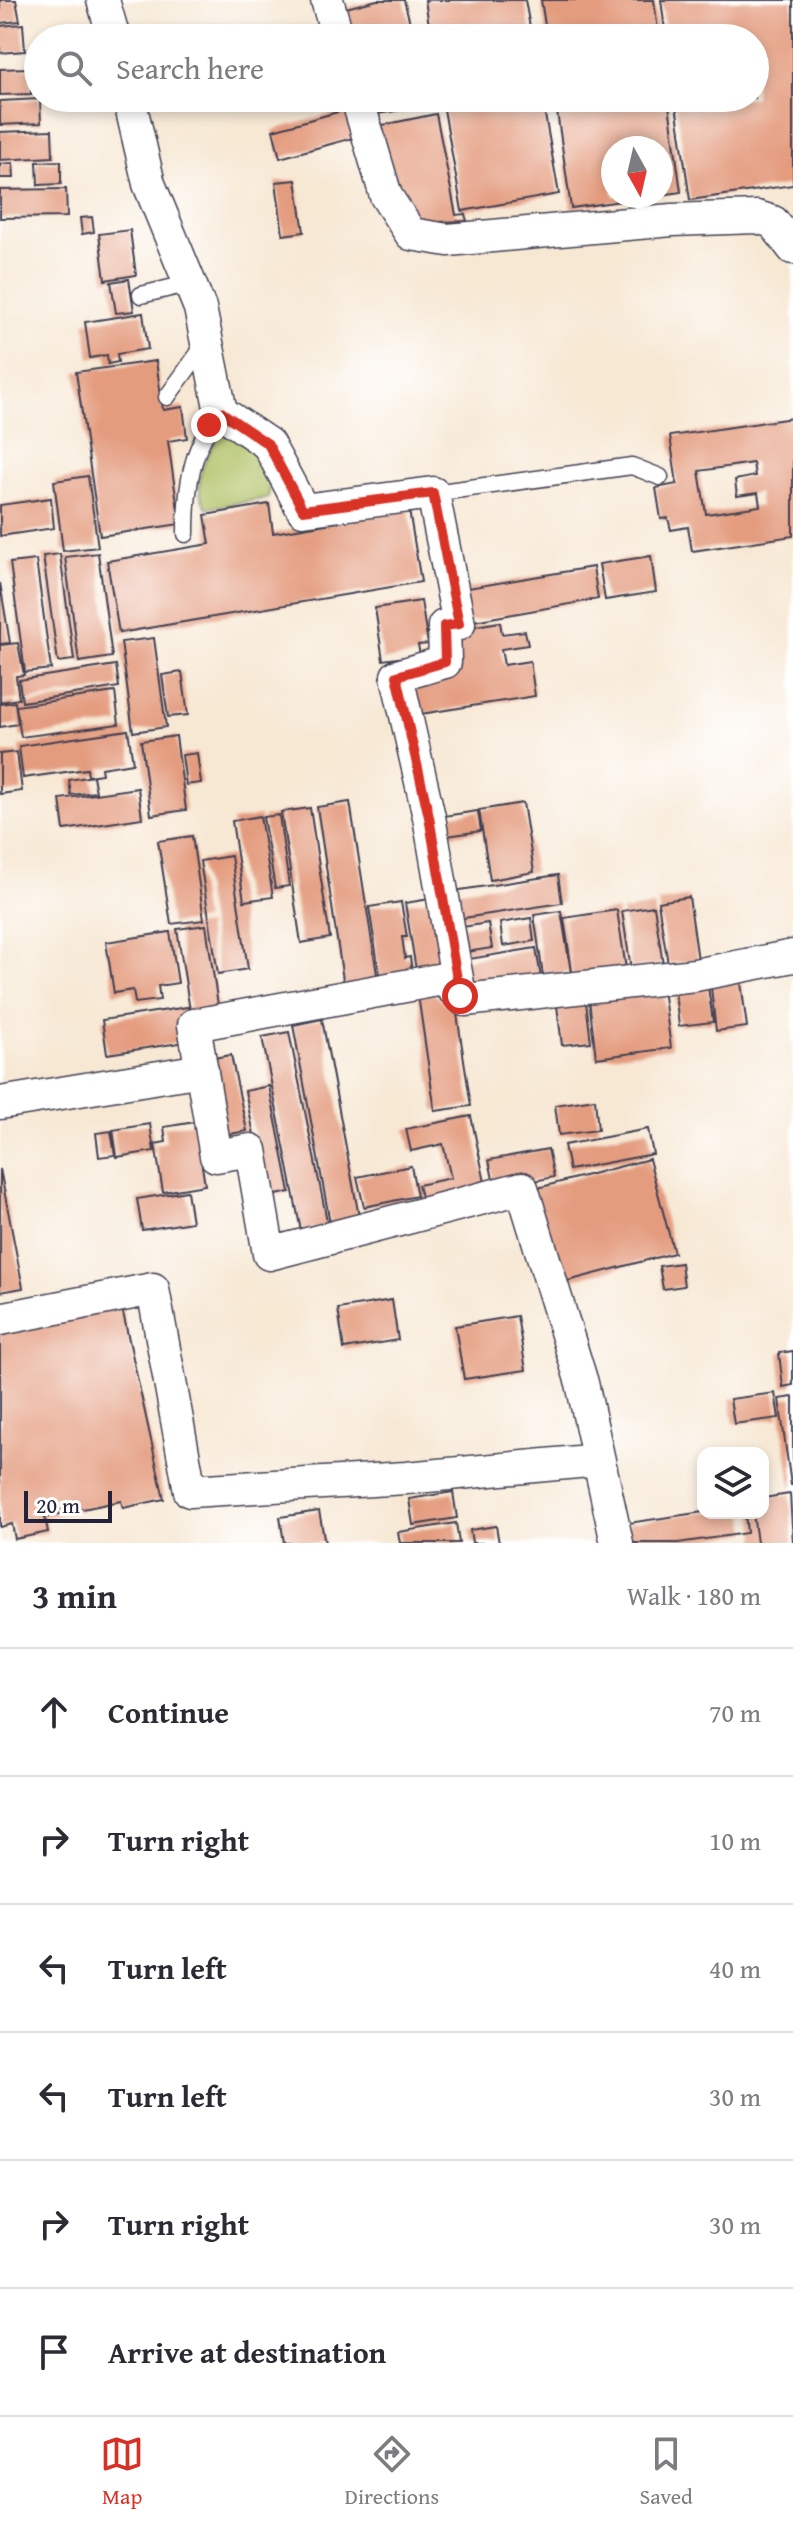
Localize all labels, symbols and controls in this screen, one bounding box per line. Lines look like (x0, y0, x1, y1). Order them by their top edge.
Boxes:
search box (24, 24, 769, 112)
icon: search (52, 46, 96, 90)
text: Search here (116, 46, 264, 90)
north arrow (601, 136, 673, 208)
route end (191, 407, 227, 443)
route start (442, 978, 478, 1014)
map controls (697, 1447, 769, 1519)
button: layers (697, 1447, 769, 1519)
scale bar (24, 1487, 112, 1523)
text: 20 m (36, 1489, 80, 1521)
text: 3 min (32, 1571, 117, 1620)
text: Walk · 180 m (627, 1576, 761, 1615)
icon: ahead (32, 1690, 76, 1734)
text: Continue (108, 1690, 229, 1734)
text: 70 m (709, 1693, 761, 1732)
icon: right (32, 1818, 76, 1862)
text: Turn right (108, 1818, 249, 1862)
text: 10 m (709, 1821, 761, 1860)
icon: left (32, 1946, 76, 1990)
text: Turn left (108, 1946, 227, 1990)
text: 40 m (709, 1949, 761, 1988)
icon: left (32, 2074, 76, 2118)
text: Turn left (108, 2074, 227, 2118)
text: 30 m (709, 2077, 761, 2116)
icon: right (32, 2202, 76, 2246)
text: Turn right (108, 2202, 249, 2246)
text: 30 m (709, 2205, 761, 2244)
icon: arrive (32, 2330, 76, 2374)
text: Arrive at destination (108, 2330, 386, 2374)
tab: Map (100, 2432, 144, 2512)
tab: Directions (345, 2432, 439, 2512)
tab: Saved (640, 2432, 693, 2512)

